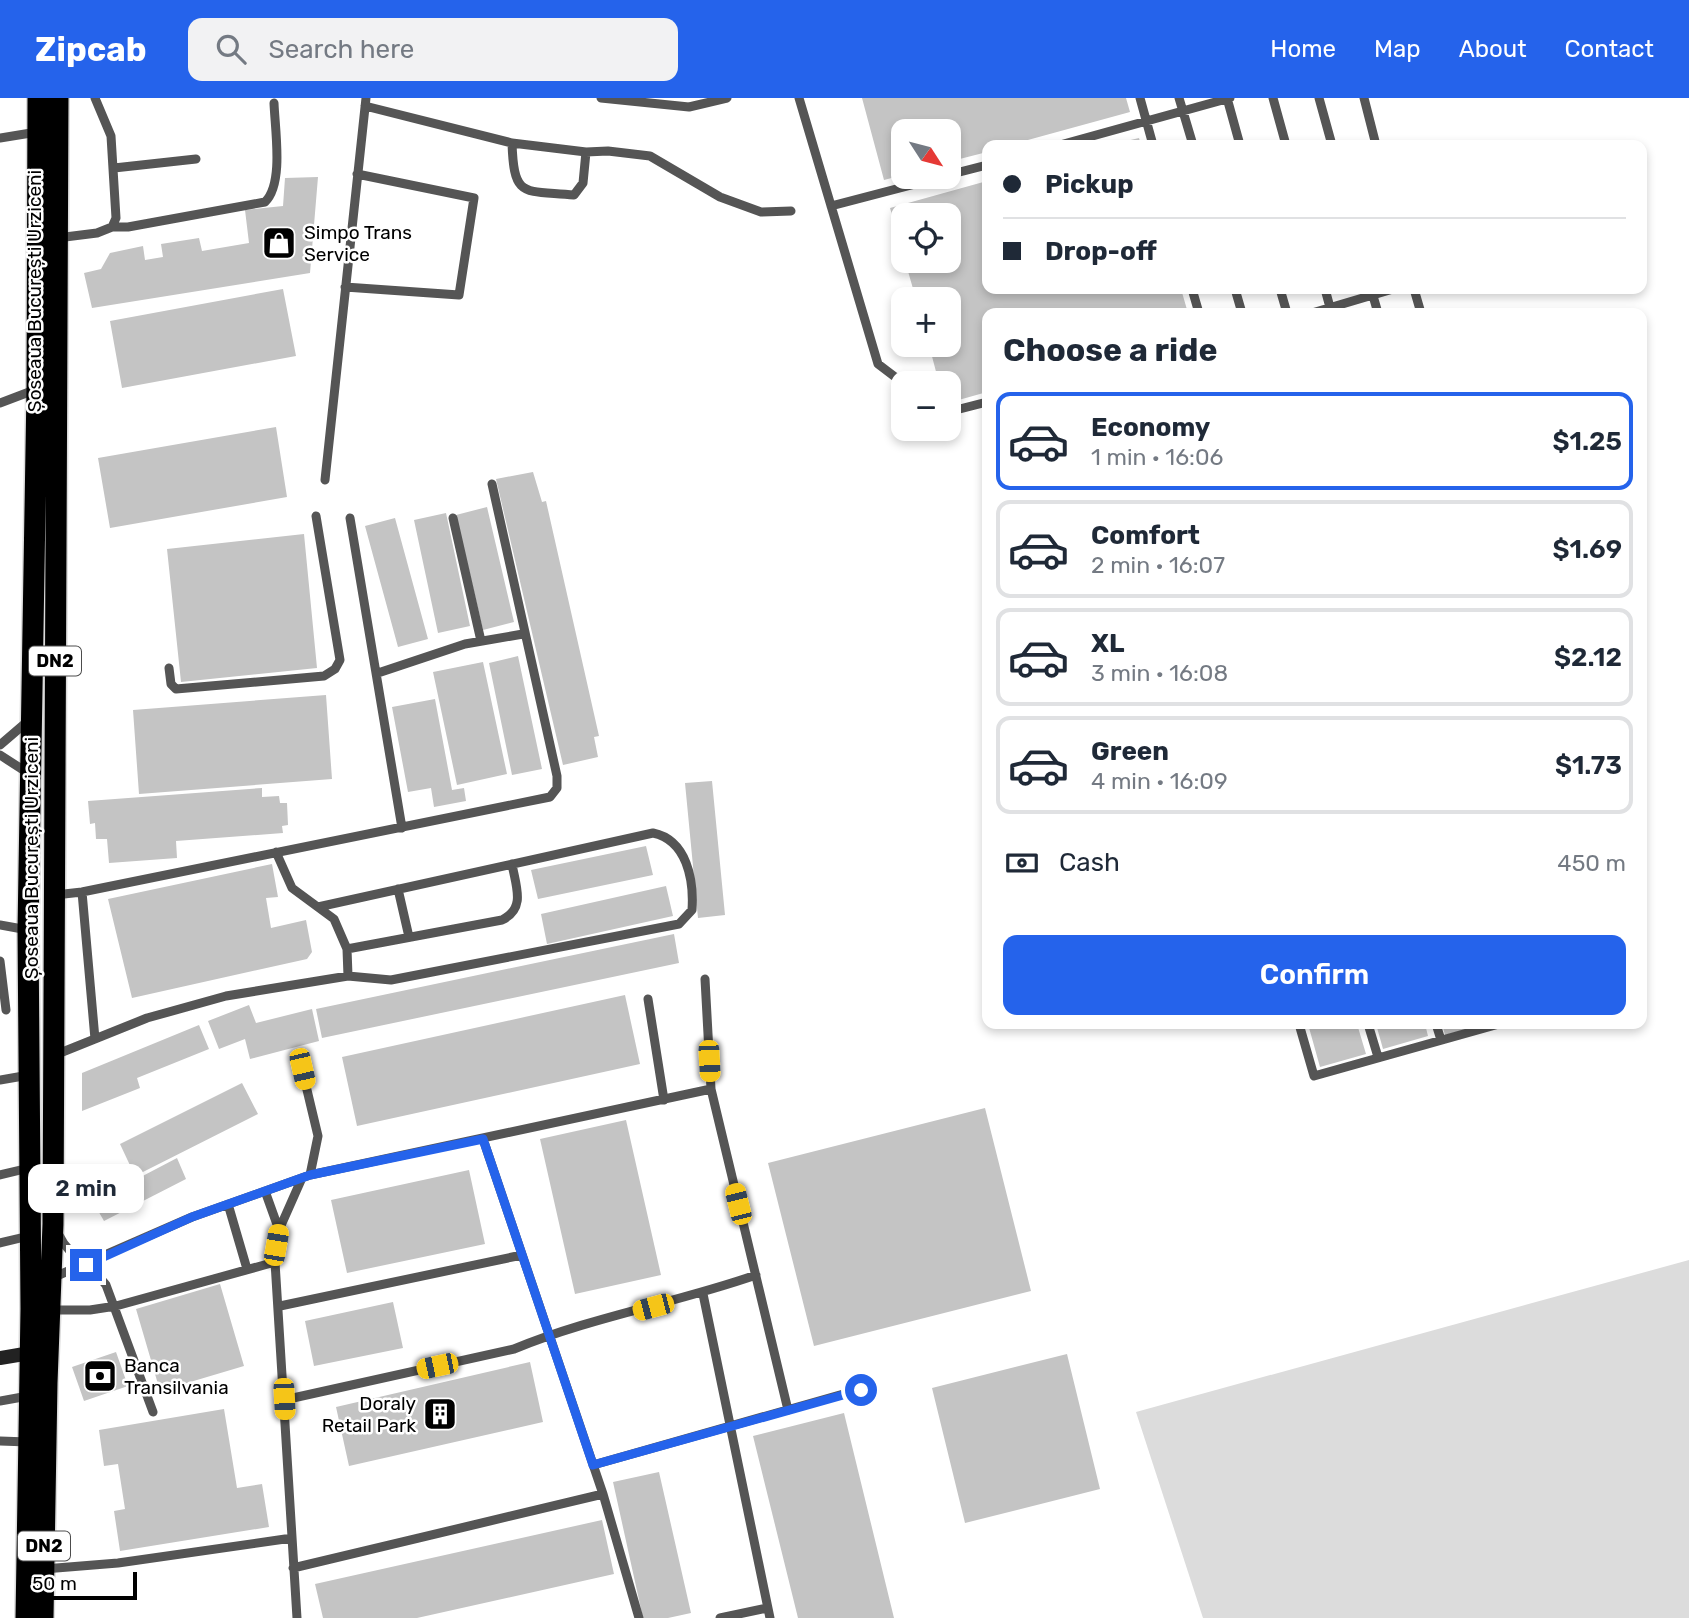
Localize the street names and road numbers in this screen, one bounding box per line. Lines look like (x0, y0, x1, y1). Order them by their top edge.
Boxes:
street label: Șoseaua București Urziceni (23, 170, 46, 412)
road number: DN2 (29, 646, 81, 676)
street label: Șoseaua București Urziceni (20, 737, 43, 979)
road number: DN2 (18, 1532, 70, 1560)

